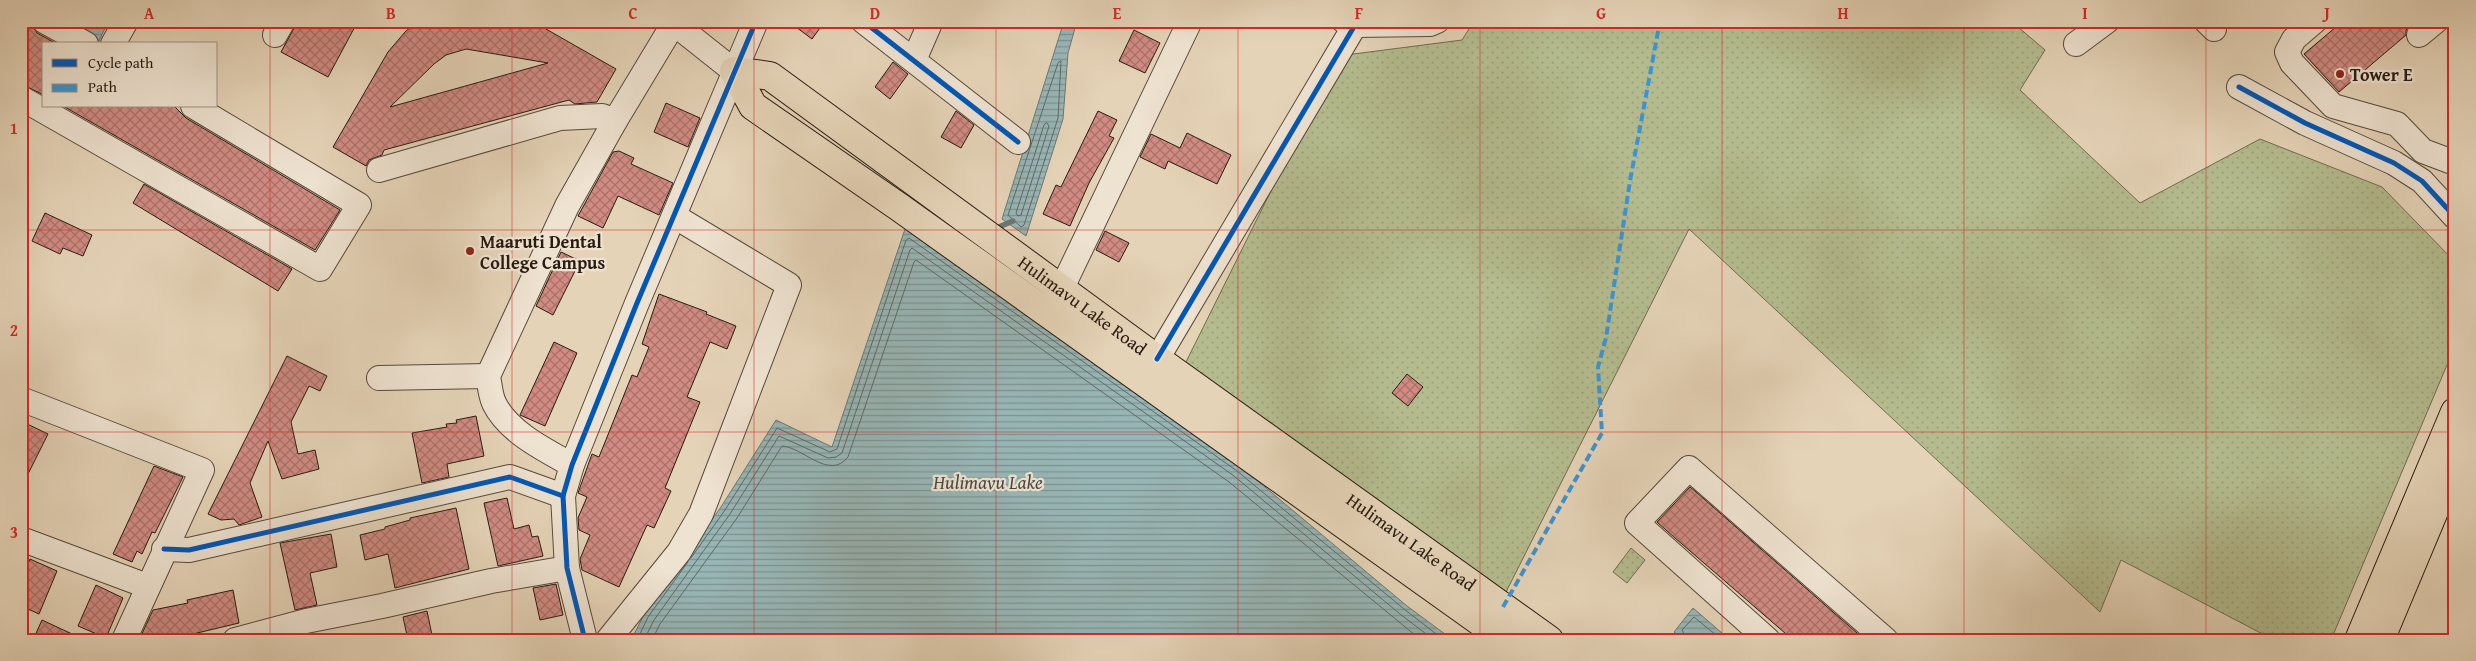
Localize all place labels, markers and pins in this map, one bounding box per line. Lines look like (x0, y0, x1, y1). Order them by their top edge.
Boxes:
place label: Tower E (2350, 61, 2413, 88)
marker: Tower E (2334, 68, 2346, 80)
place label: Maaruti Dental College Campus (480, 228, 605, 276)
marker: Maaruti Dental College Campus (464, 245, 476, 257)

